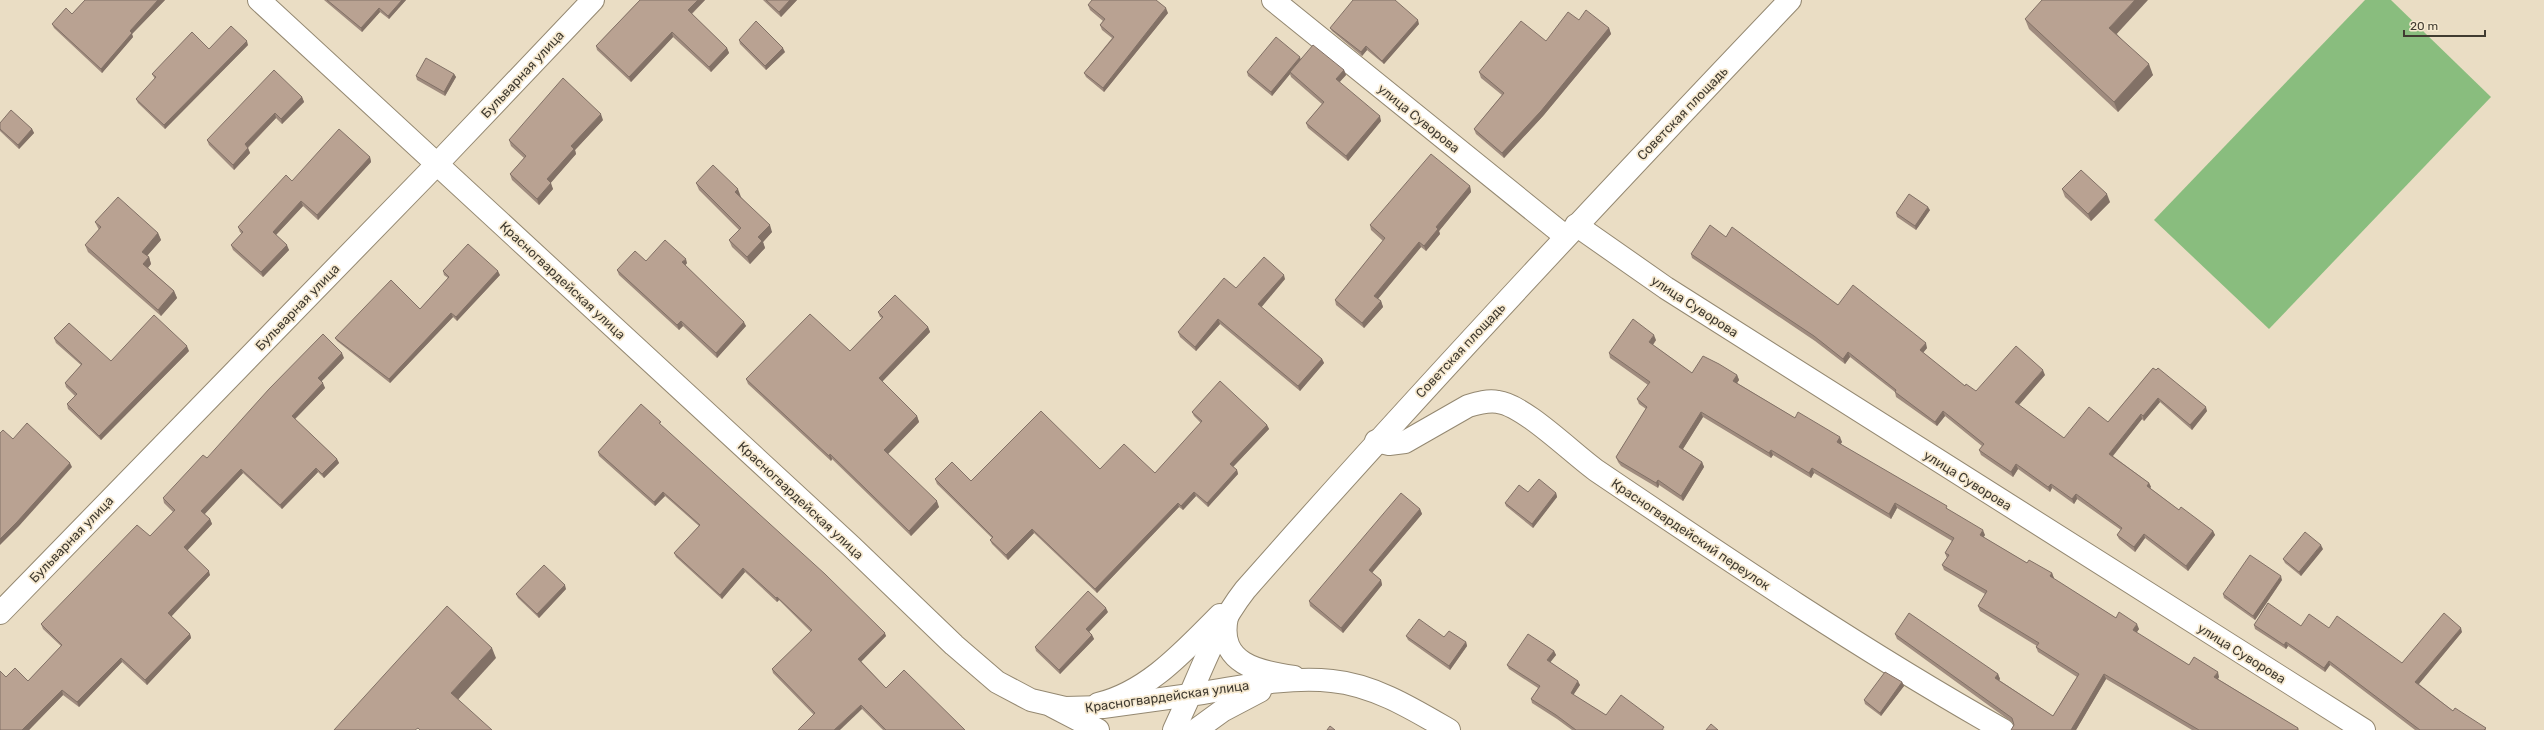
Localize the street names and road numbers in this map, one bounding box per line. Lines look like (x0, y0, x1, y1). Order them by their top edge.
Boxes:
street label: Бульварная улица (478, 28, 567, 121)
street label: Советская площадь (1634, 63, 1731, 163)
street label: улица Суворова (1375, 81, 1463, 156)
street label: Красногвардейская улица (497, 218, 628, 342)
street label: Бульварная улица (252, 261, 342, 354)
street label: улица Суворова (1648, 273, 1741, 340)
street label: Советская площадь (1413, 300, 1508, 401)
street label: Красногвардейская улица (735, 438, 866, 562)
street label: улица Суворова (1921, 447, 2014, 513)
street label: Красногвардейский переулок (1609, 476, 1773, 593)
street label: Бульварная улица (26, 493, 116, 586)
street label: улица Суворова (2195, 620, 2288, 686)
street label: Красногвардейская улица (1084, 678, 1250, 715)

